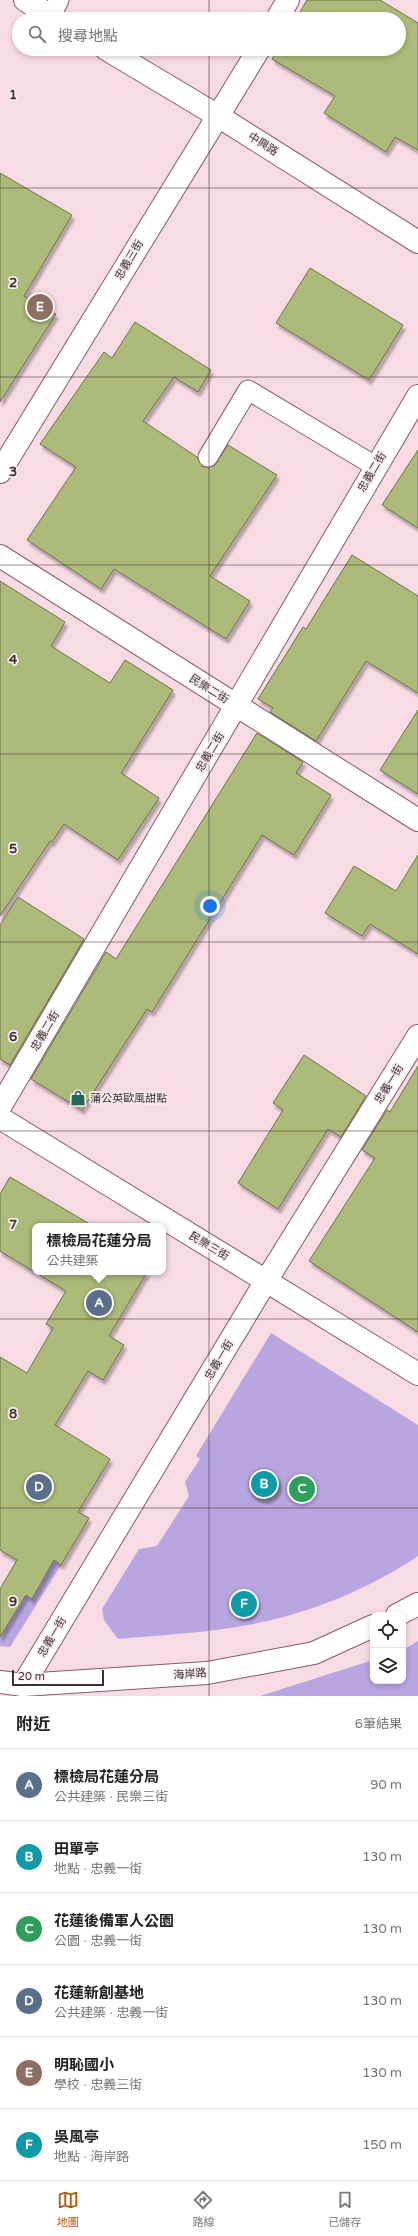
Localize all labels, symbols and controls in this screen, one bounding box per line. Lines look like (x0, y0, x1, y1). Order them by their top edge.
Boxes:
search box (12, 12, 406, 56)
icon: search (26, 23, 48, 45)
text: 搜尋地點 (58, 27, 118, 45)
text: 1 (9, 87, 17, 103)
street label: 中興路 (246, 130, 280, 158)
street label: 忠義三街 (112, 238, 146, 282)
text: 2 (9, 275, 17, 291)
pin: E (27, 292, 53, 322)
street label: 忠義二街 (355, 450, 389, 494)
text: 3 (9, 464, 17, 480)
text: 4 (9, 652, 18, 668)
street label: 民樂二街 (187, 672, 231, 706)
street label: 忠義二街 (193, 730, 227, 774)
text: 5 (9, 841, 17, 857)
your location (200, 896, 220, 916)
street label: 忠義二街 (28, 1009, 62, 1053)
text: 6 (9, 1029, 17, 1045)
street label: 忠義一街 (372, 1062, 406, 1106)
shop icon: 蒲公英歐風甜點 (69, 1089, 87, 1107)
place label: 蒲公英歐風甜點 (90, 1092, 167, 1105)
text: 7 (9, 1217, 17, 1233)
popup (32, 1223, 166, 1275)
street label: 民樂三街 (187, 1229, 231, 1263)
text: 標檢局花蓮分局 (46, 1232, 152, 1250)
text: 公共建築 (46, 1253, 99, 1269)
pin: A (86, 1288, 112, 1318)
street label: 忠義一街 (202, 1338, 236, 1382)
text: 8 (9, 1406, 17, 1422)
pin: B (251, 1469, 277, 1499)
pin: D (26, 1472, 52, 1502)
pin: C (289, 1474, 315, 1504)
pin: F (231, 1589, 257, 1619)
text: 9 (9, 1594, 17, 1610)
map controls (370, 1612, 406, 1684)
button: locate (370, 1612, 406, 1648)
street label: 忠義一街 (35, 1615, 69, 1659)
button: layers (370, 1648, 406, 1684)
street label: 海岸路 (173, 1666, 207, 1682)
scale bar (12, 1668, 104, 1687)
text: 20 m (18, 1670, 45, 1683)
text: 附近 (16, 1714, 50, 1735)
text: 6筆結果 (355, 1716, 402, 1732)
text: 標檢局花蓮分局 (54, 1768, 159, 1786)
text: A (24, 1777, 34, 1793)
text: 90 m (370, 1777, 402, 1793)
text: 公共建築 · 民樂三街 (54, 1789, 168, 1805)
text: 田單亭 (54, 1840, 99, 1858)
text: B (24, 1849, 34, 1865)
text: 130 m (362, 1849, 402, 1865)
text: 地點 · 忠義一街 (54, 1861, 142, 1877)
text: 花蓮後備軍人公園 (54, 1912, 174, 1930)
text: C (24, 1921, 34, 1937)
text: 130 m (362, 1921, 402, 1937)
text: 公園 · 忠義一街 (54, 1933, 142, 1949)
text: 花蓮新創基地 (54, 1984, 144, 2002)
text: D (24, 1993, 34, 2009)
text: 130 m (362, 1993, 402, 2009)
text: 公共建築 · 忠義一街 (54, 2005, 168, 2021)
text: 明恥國小 (54, 2056, 114, 2074)
text: E (25, 2065, 33, 2081)
text: 130 m (362, 2065, 402, 2081)
text: 學校 · 忠義三街 (54, 2077, 142, 2093)
text: 吳風亭 (54, 2128, 99, 2146)
text: F (25, 2137, 33, 2153)
text: 150 m (362, 2137, 402, 2153)
text: 地點 · 海岸路 (54, 2149, 129, 2165)
tab: 地圖 (57, 2189, 79, 2229)
tab: 路線 (192, 2189, 214, 2229)
tab: 已儲存 (328, 2189, 361, 2229)

